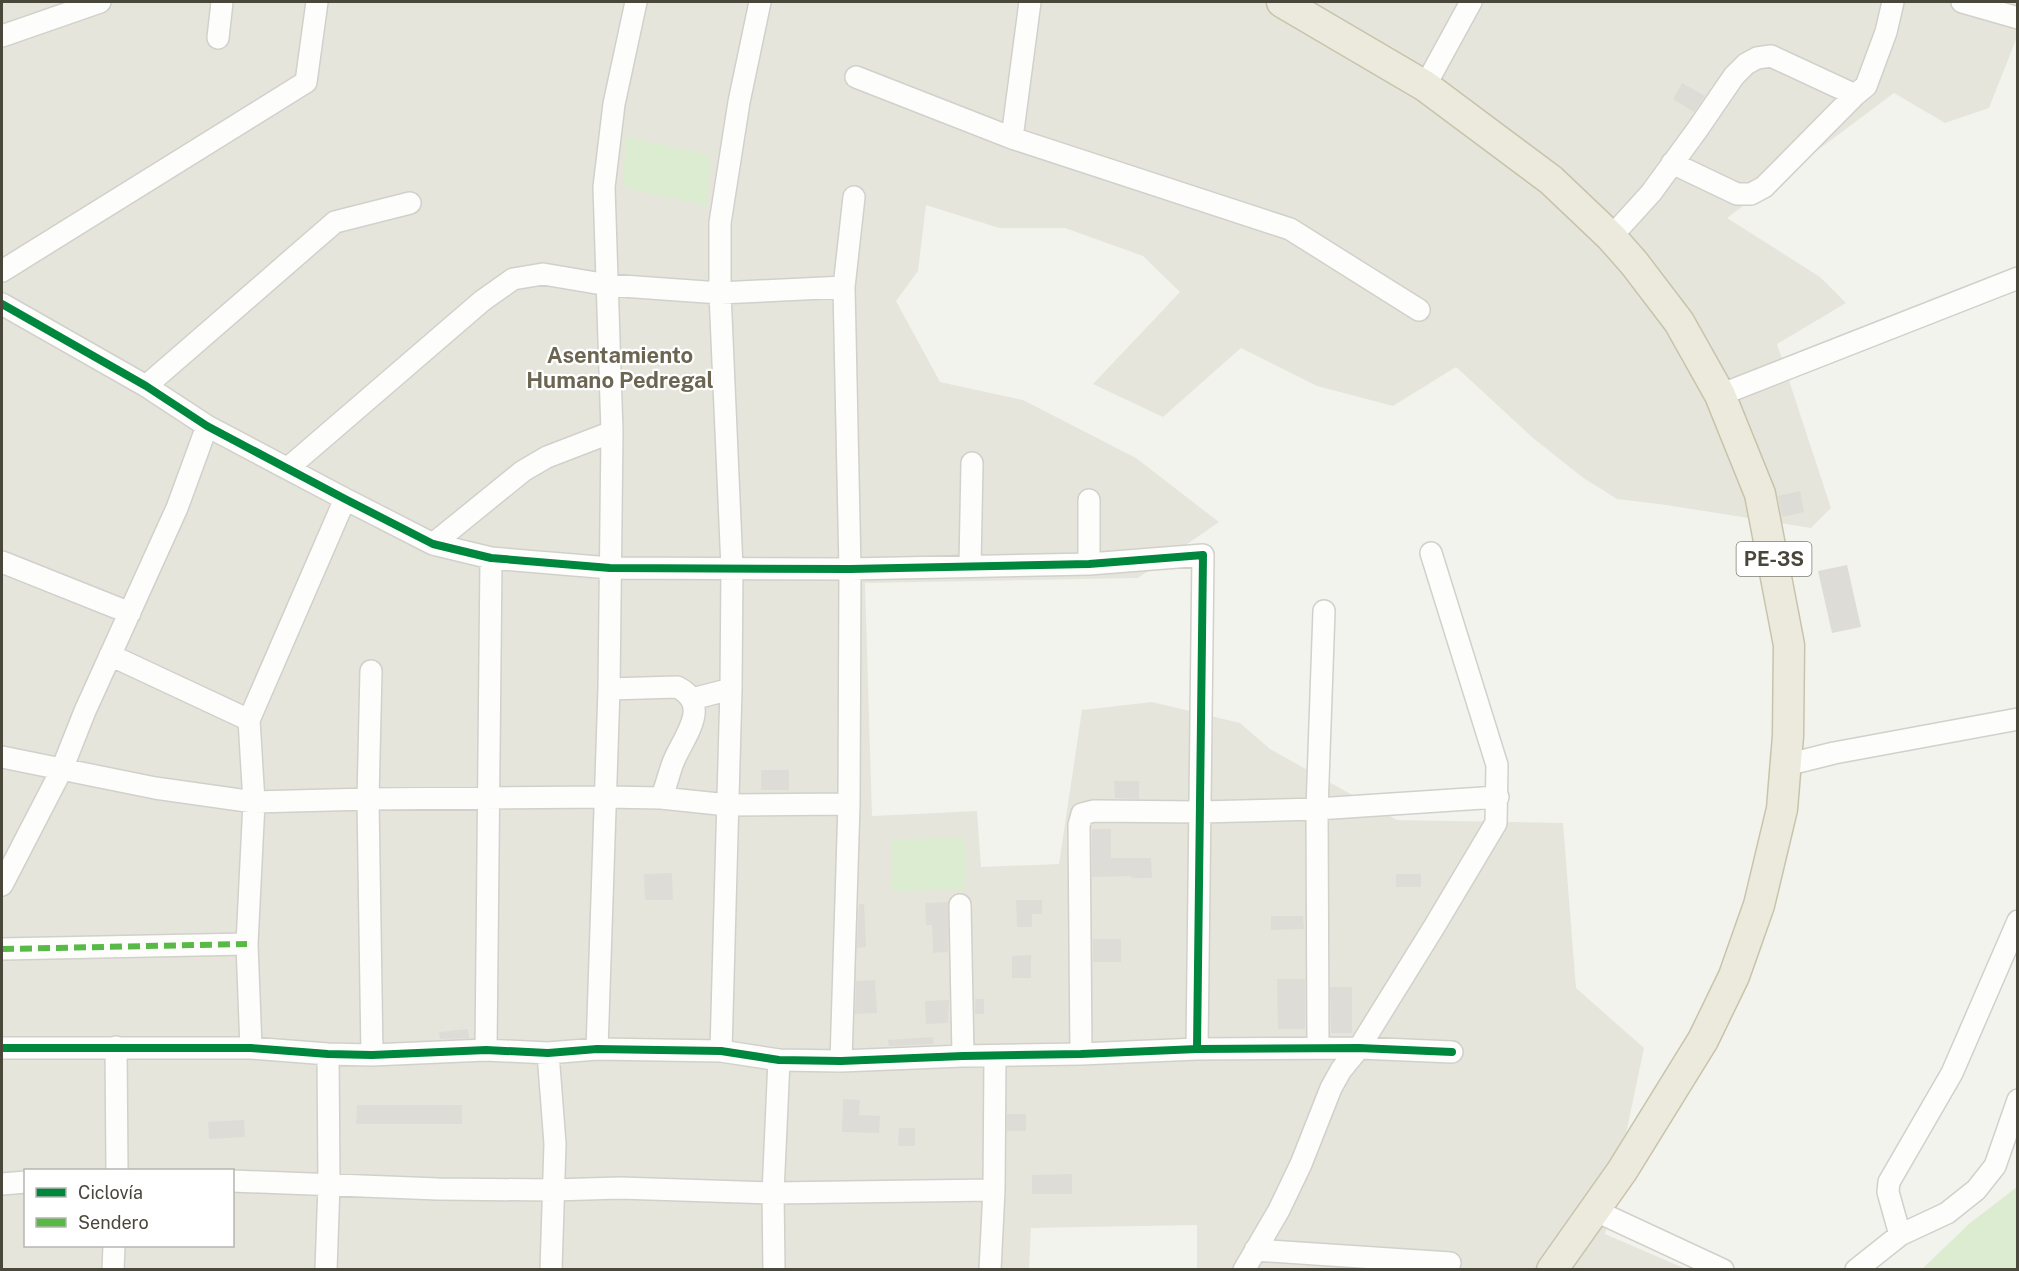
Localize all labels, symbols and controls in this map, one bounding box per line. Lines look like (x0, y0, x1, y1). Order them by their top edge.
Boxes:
district label: Asentamiento Humano Pedregal (526, 342, 714, 393)
road number: PE-3S (1736, 542, 1812, 576)
legend (24, 1169, 234, 1247)
text: Ciclovía (78, 1182, 143, 1203)
text: Sendero (78, 1212, 149, 1233)

